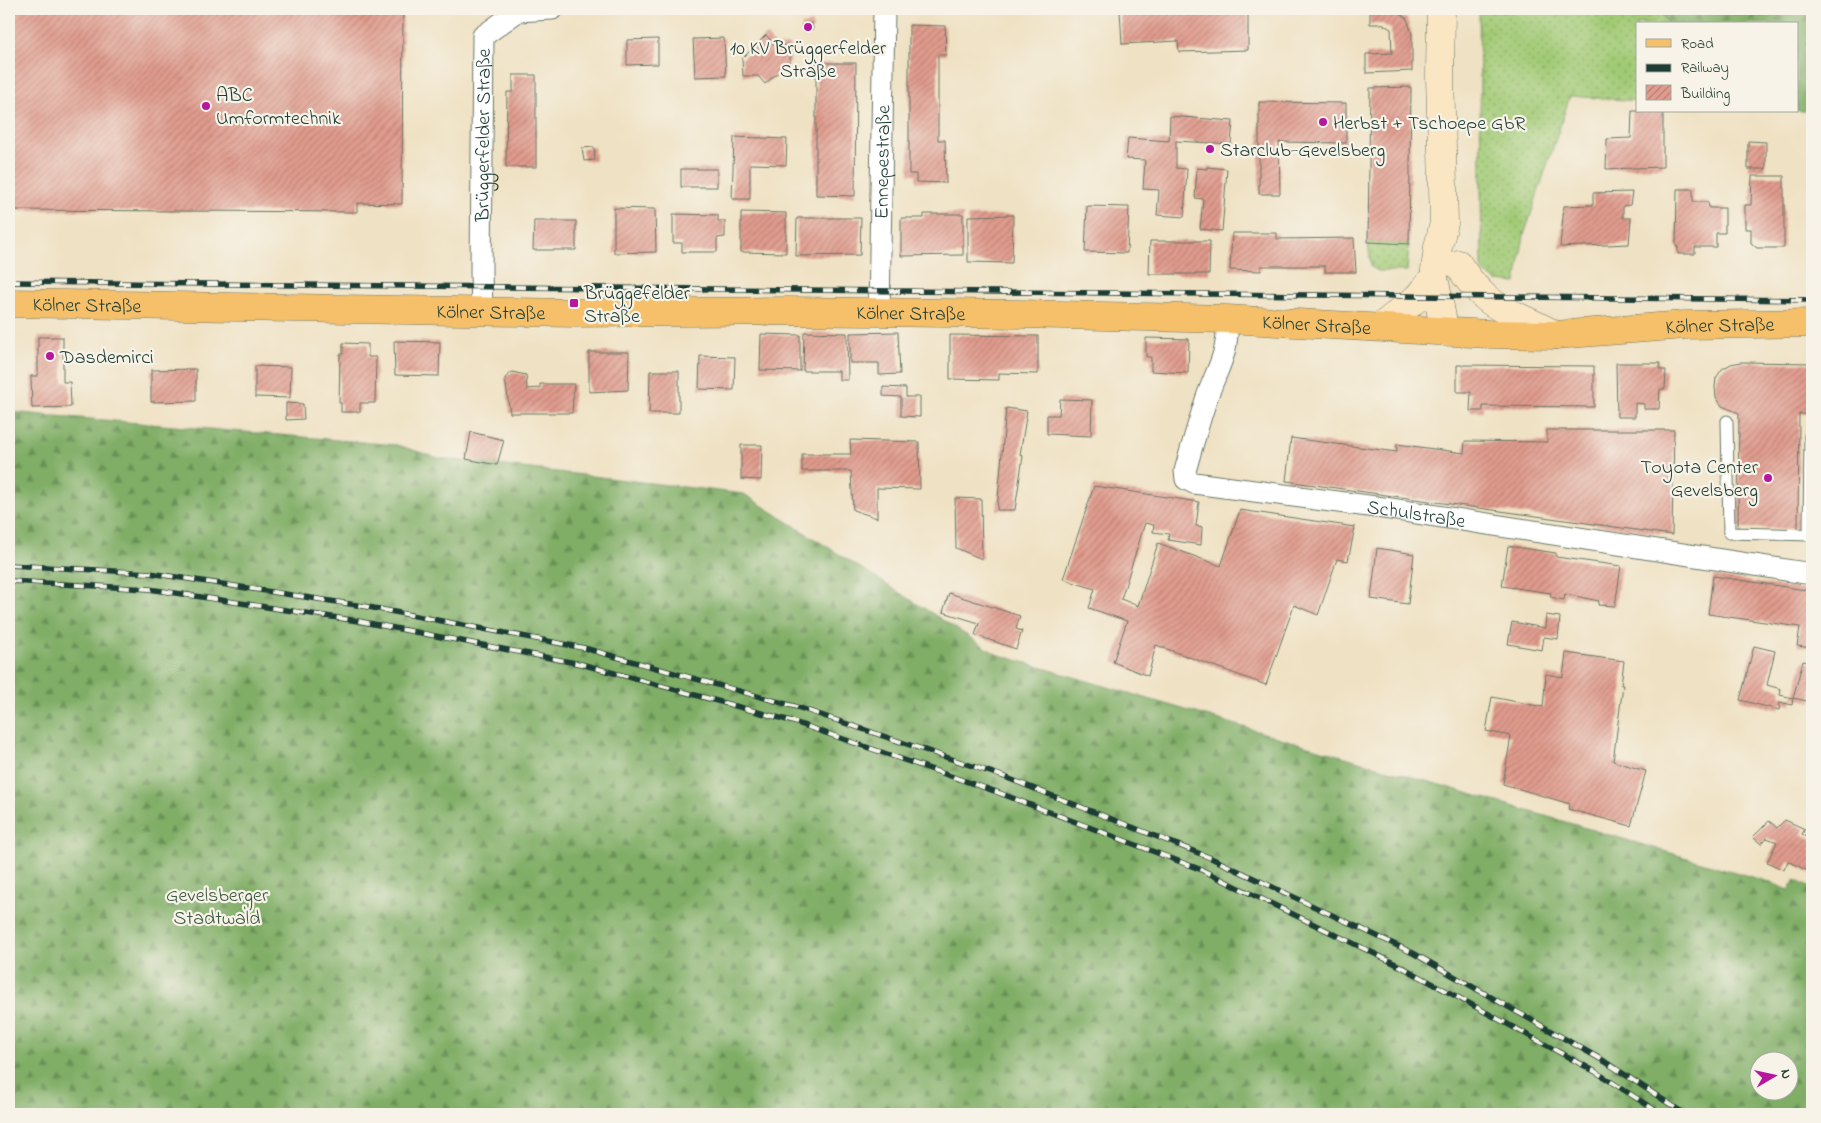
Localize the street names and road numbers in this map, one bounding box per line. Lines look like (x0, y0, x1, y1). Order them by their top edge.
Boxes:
street label: Brüggerfelder Straße (469, 48, 500, 223)
street label: Ennepestraße (869, 105, 899, 219)
street label: Kölner Straße (32, 291, 142, 322)
street label: Kölner Straße (436, 299, 546, 329)
street label: Kölner Straße (856, 300, 966, 330)
street label: Kölner Straße (1261, 309, 1372, 344)
street label: Kölner Straße (1665, 312, 1775, 343)
street label: Schulstraße (1365, 494, 1467, 537)

